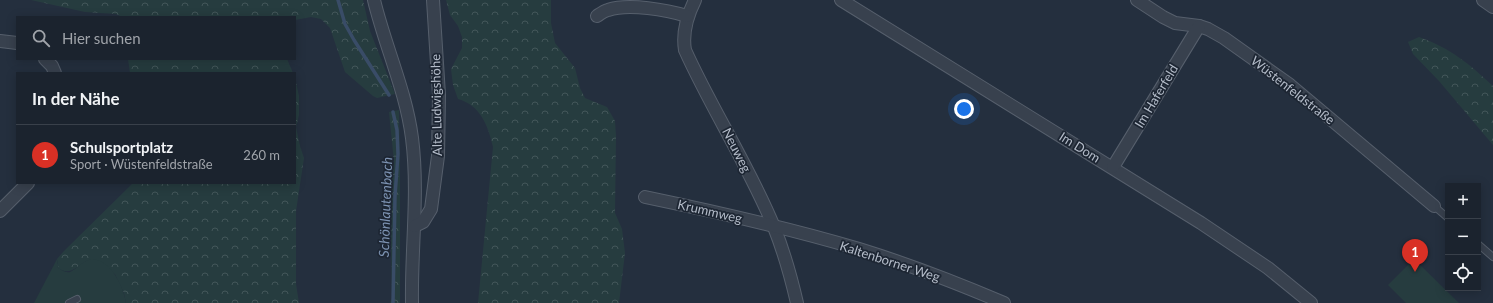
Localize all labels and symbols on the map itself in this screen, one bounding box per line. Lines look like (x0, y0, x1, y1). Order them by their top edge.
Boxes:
street label: Wüstenfeldstraße (1248, 52, 1338, 128)
street label: Alte Ludwigshöhe (427, 54, 445, 156)
street label: Im Haferfeld (1131, 61, 1181, 131)
your location (954, 99, 974, 119)
street label: Neuweg (719, 125, 755, 175)
street label: Im Dom (1056, 128, 1104, 166)
water label: Schönlautenbach (375, 156, 395, 258)
street label: Krummweg (676, 196, 744, 226)
street label: Kaltenborner Weg (838, 237, 942, 285)
pin: 1 (1402, 239, 1428, 272)

